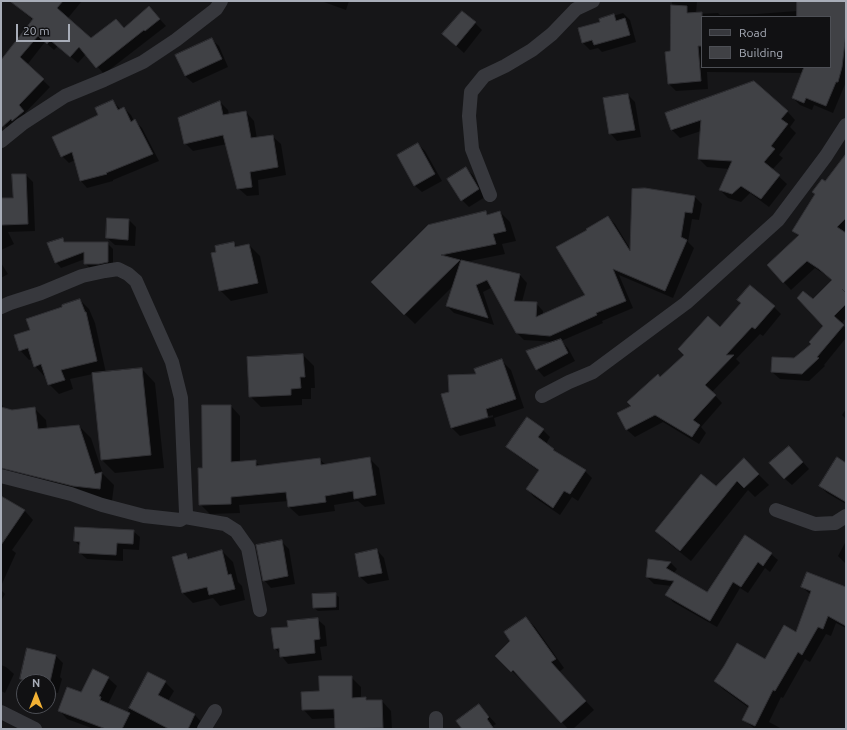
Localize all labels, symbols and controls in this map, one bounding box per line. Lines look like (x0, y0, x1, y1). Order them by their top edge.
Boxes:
scale bar (18, 16, 72, 42)
legend (701, 16, 831, 68)
text: 20 m (23, 24, 50, 37)
text: Road (739, 26, 767, 39)
text: Building (739, 46, 783, 59)
north arrow (16, 674, 56, 714)
text: N (32, 677, 40, 689)

